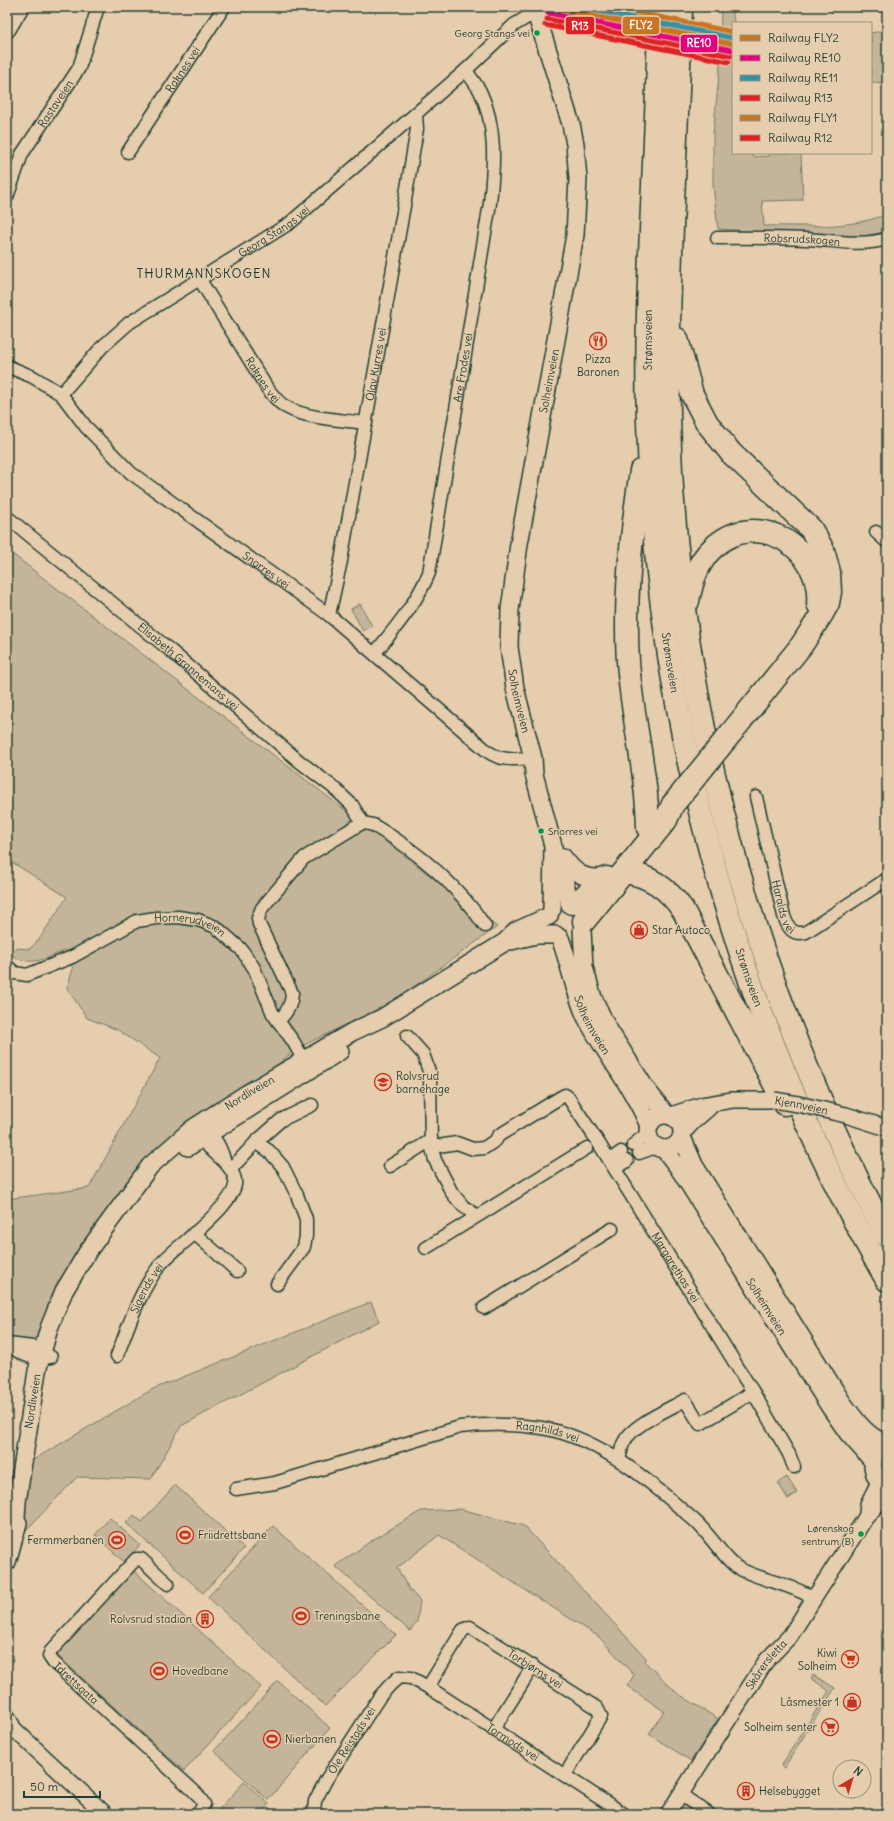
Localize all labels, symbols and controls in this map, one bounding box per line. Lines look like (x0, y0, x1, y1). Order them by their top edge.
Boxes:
line badge: R13 (565, 16, 595, 35)
line badge: FLY2 (622, 16, 660, 35)
text: FLY2 (629, 18, 653, 32)
text: R13 (571, 19, 589, 33)
legend (732, 22, 872, 154)
place label: Georg Stangs vei (455, 27, 530, 40)
marker: Georg Stangs vei (532, 28, 542, 38)
text: Railway FLY2 (768, 30, 840, 45)
line badge: RE10 (680, 34, 718, 53)
text: RE10 (686, 36, 712, 50)
street label: Raknes vei (162, 44, 203, 95)
text: Railway RE10 (768, 50, 841, 65)
text: Railway RE11 (768, 70, 838, 85)
street label: Rastaveien (35, 77, 76, 130)
text: Railway R13 (768, 90, 833, 105)
text: Railway FLY1 (768, 110, 837, 125)
text: Railway R12 (768, 130, 833, 145)
street label: Georg Stangs vei (236, 202, 312, 260)
street label: Robsrudskogen (763, 231, 841, 249)
district label: THURMANNSKOGEN (136, 265, 272, 282)
street label: Strømsveien (641, 310, 655, 370)
street label: Olav Kyrres vei (363, 327, 389, 402)
restaurant icon: Pizza Baronen (588, 331, 608, 351)
street label: Are Frodes vei (450, 332, 475, 403)
street label: Solheimveien (536, 348, 562, 414)
place label: Pizza Baronen (577, 352, 619, 379)
street label: Raknes vei (242, 354, 283, 406)
street label: Snorres vei (240, 548, 292, 592)
street label: Elisabeth Grannemans vei (135, 620, 242, 713)
street label: Strømsveien (659, 631, 682, 694)
street label: Solheimveien (505, 668, 533, 734)
place label: Snorres vei (548, 825, 598, 838)
marker: Snorres vei (536, 826, 546, 836)
street label: Haralds vei (769, 879, 798, 937)
street label: Hornerudveien (154, 910, 229, 939)
shop icon: Star Autoco (629, 920, 649, 940)
place label: Star Autoco (652, 923, 710, 937)
street label: Strømsveien (733, 946, 766, 1009)
street label: Solheimveien (571, 993, 613, 1057)
place label: Rolvsrud barnehage (396, 1069, 450, 1096)
street label: Nordliveien (222, 1072, 277, 1113)
school or university icon: Rolvsrud barnehage (373, 1072, 393, 1092)
street label: Kjennveien (774, 1093, 829, 1118)
street label: Margarethas vei (649, 1230, 703, 1305)
street label: Sigerids vei (127, 1260, 166, 1316)
street label: Solheimveien (743, 1275, 790, 1338)
street label: Nordliveien (21, 1373, 43, 1430)
street label: Ragnhilds vei (515, 1418, 581, 1445)
place label: Lørenskog sentrum (B) (802, 1522, 854, 1548)
sports icon: Friidrettsbane (175, 1525, 195, 1545)
place label: Friidrettsbane (198, 1528, 267, 1542)
marker: Lørenskog sentrum (B) (856, 1529, 866, 1539)
sports icon: Fermmerbanen (107, 1530, 127, 1550)
place label: Fermmerbanen (27, 1533, 104, 1547)
sports icon: Treningsbane (291, 1606, 311, 1626)
building icon: Rolvsrud stadion (195, 1609, 215, 1629)
place label: Treningsbane (314, 1609, 380, 1623)
place label: Rolvsrud stadion (110, 1612, 192, 1626)
street label: Skårersletta (743, 1637, 790, 1692)
street label: Torbjørns vei (505, 1646, 566, 1691)
place label: Kiwi Solheim (798, 1646, 837, 1673)
supermarket icon: Kiwi Solheim (840, 1649, 860, 1669)
street label: Idrettsgata (51, 1659, 101, 1707)
sports icon: Hovedbane (149, 1661, 169, 1681)
place label: Hovedbane (172, 1664, 229, 1678)
shop icon: Låsmester 1 (842, 1692, 862, 1712)
place label: Låsmester 1 (780, 1695, 839, 1709)
street label: Ole Reistads vei (325, 1704, 378, 1777)
supermarket icon: Solheim senter (820, 1717, 840, 1737)
street label: Tormods vei (484, 1720, 542, 1764)
place label: Solheim senter (744, 1720, 818, 1734)
sports icon: Nierbanen (262, 1729, 282, 1749)
place label: Nierbanen (285, 1732, 336, 1746)
north arrow (832, 1759, 872, 1799)
text: N (851, 1763, 865, 1779)
scale bar (24, 1773, 100, 1799)
text: 50 m (30, 1779, 59, 1794)
building icon: Helsebygget (736, 1781, 756, 1801)
place label: Helsebygget (759, 1784, 821, 1798)

